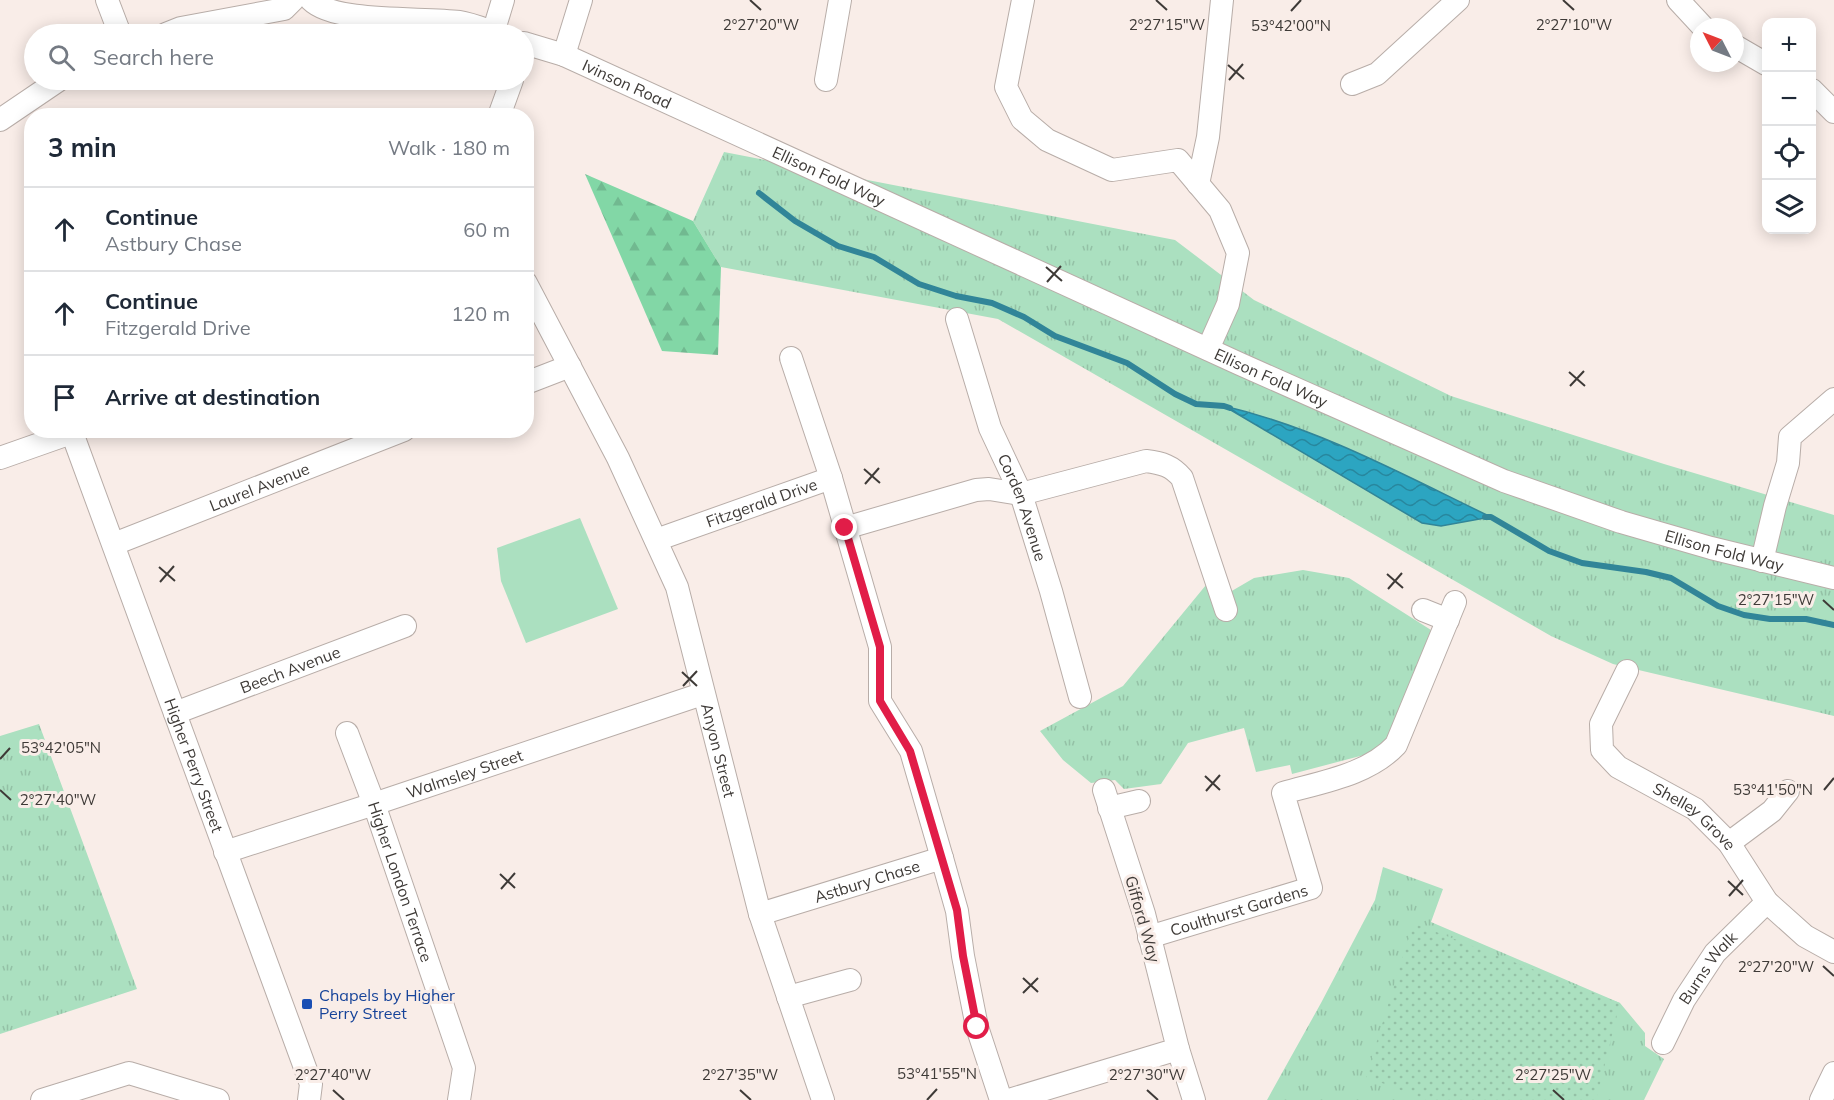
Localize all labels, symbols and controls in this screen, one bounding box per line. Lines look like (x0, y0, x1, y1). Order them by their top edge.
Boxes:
text: 2°27'20"W (723, 15, 800, 34)
text: 2°27'15"W (1129, 15, 1206, 34)
text: 2°27'10"W (1536, 15, 1613, 34)
text: 53°42'00"N (1251, 16, 1331, 35)
north arrow (1690, 18, 1744, 72)
map controls (1762, 18, 1816, 234)
button: + (1762, 18, 1816, 72)
search box (24, 24, 534, 90)
icon: search (45, 41, 78, 74)
text: Search here (93, 43, 214, 71)
street label: Ivinson Road (579, 55, 675, 113)
button: − (1762, 72, 1816, 126)
button: locate (1762, 126, 1816, 180)
text: 3 min (48, 131, 117, 164)
text: Walk · 180 m (388, 135, 510, 160)
street label: Ellison Fold Way (769, 142, 889, 211)
button: layers (1762, 180, 1816, 234)
text: Continue (105, 203, 198, 231)
icon: ahead (48, 213, 81, 246)
text: 60 m (463, 217, 510, 242)
text: Astbury Chase (105, 231, 242, 256)
text: Continue (105, 287, 198, 315)
icon: ahead (48, 297, 81, 330)
text: 120 m (451, 301, 510, 326)
text: Fitzgerald Drive (105, 315, 251, 340)
street label: Ellison Fold Way (1211, 344, 1331, 412)
icon: arrive (48, 381, 81, 414)
text: Arrive at destination (105, 383, 320, 411)
street label: Corden Avenue (994, 451, 1051, 564)
street label: Laurel Avenue (206, 458, 312, 516)
street label: Fitzgerald Drive (703, 474, 820, 531)
route end (831, 514, 857, 540)
street label: Ellison Fold Way (1663, 525, 1786, 575)
text: 2°27'15"W (1738, 590, 1815, 609)
street label: Beech Avenue (237, 641, 343, 698)
street label: Higher Perry Street (160, 695, 228, 835)
street label: Anyon Street (697, 701, 740, 800)
text: 53°42'05"N (21, 738, 101, 757)
street label: Walmsley Street (404, 745, 526, 802)
street label: Shelley Grove (1649, 778, 1741, 854)
text: 53°41'50"N (1733, 780, 1813, 799)
text: 2°27'40"W (20, 790, 97, 809)
street label: Higher London Terrace (364, 799, 437, 964)
street label: Astbury Chase (812, 855, 922, 907)
street label: Gifford Way (1121, 873, 1165, 965)
street label: Coulthurst Gardens (1168, 880, 1310, 940)
street label: Burns Walk (1674, 927, 1742, 1008)
text: 2°27'20"W (1738, 957, 1815, 976)
place label: Chapels by Higher Perry Street (319, 985, 455, 1023)
marker: Chapels by Higher Perry Street (300, 997, 314, 1011)
route start (963, 1013, 989, 1039)
text: 53°41'55"N (897, 1064, 977, 1083)
text: 2°27'40"W (295, 1065, 372, 1084)
text: 2°27'35"W (702, 1065, 779, 1084)
text: 2°27'30"W (1109, 1065, 1186, 1084)
text: 2°27'25"W (1515, 1065, 1592, 1084)

